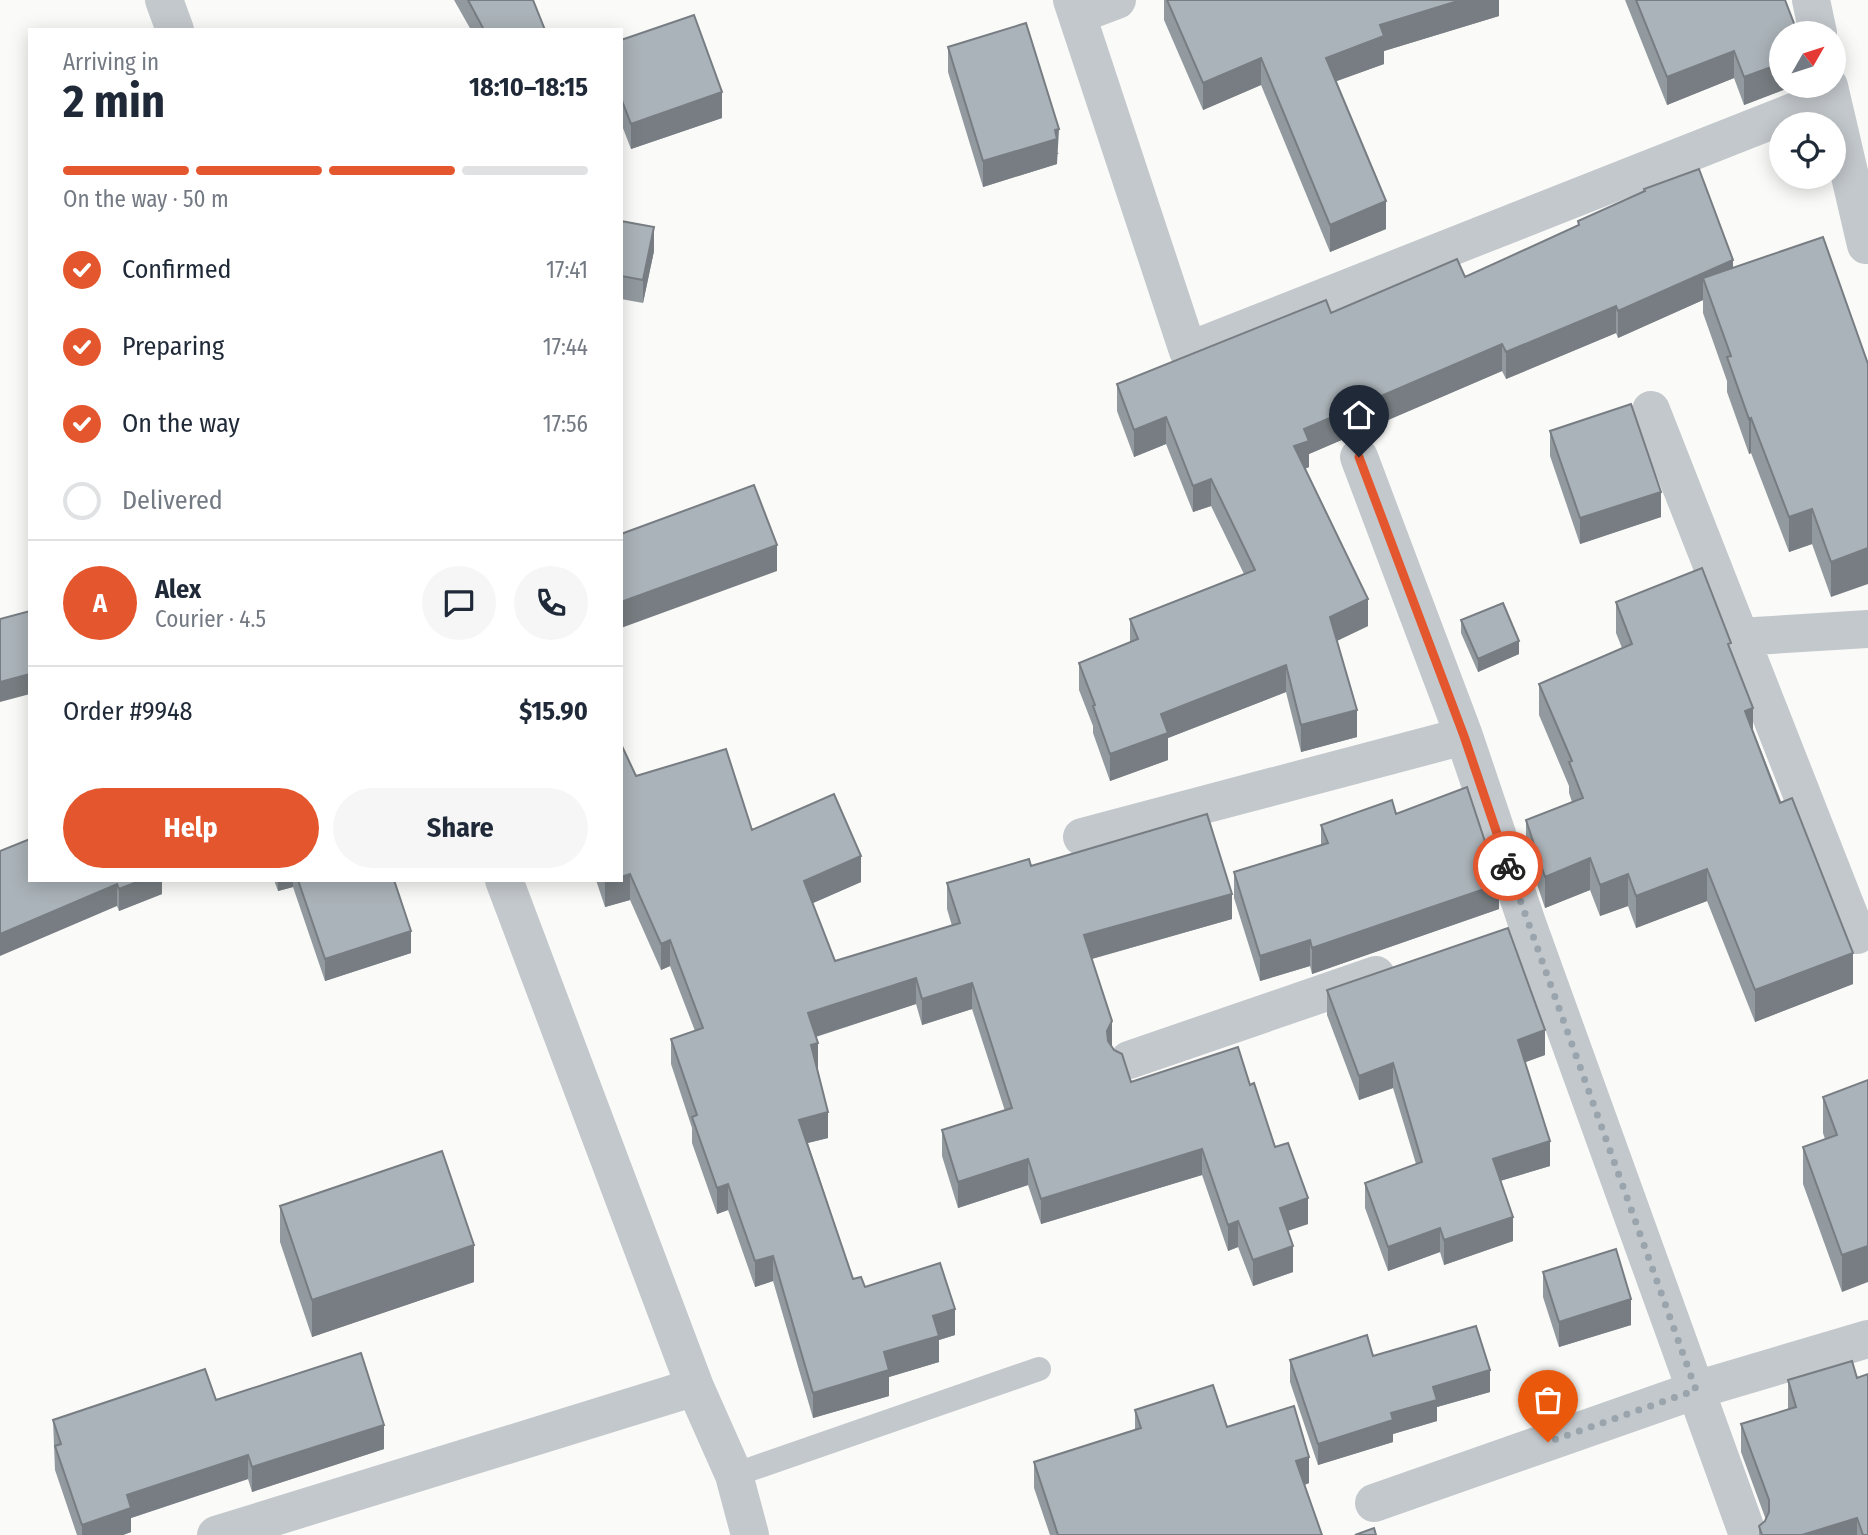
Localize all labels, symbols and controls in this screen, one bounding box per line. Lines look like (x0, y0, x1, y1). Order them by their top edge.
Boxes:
north arrow (1769, 21, 1846, 98)
map controls (1769, 21, 1846, 189)
text: Arriving in (63, 48, 159, 76)
text: 18:10–18:15 (469, 72, 588, 103)
text: 2 min (63, 74, 165, 129)
button: locate (1769, 112, 1846, 189)
text: On the way · 50 m (63, 185, 229, 213)
icon: check (63, 251, 101, 289)
text: Confirmed (122, 254, 232, 285)
text: 17:41 (546, 256, 588, 284)
icon: check (63, 328, 101, 366)
text: Preparing (122, 331, 224, 362)
text: 17:44 (543, 333, 588, 361)
pin (1329, 385, 1389, 457)
icon: home (1340, 396, 1378, 434)
icon: check (63, 405, 101, 443)
text: On the way (122, 408, 240, 439)
text: 17:56 (543, 410, 588, 438)
text: Delivered (122, 485, 223, 516)
button: chat (422, 566, 496, 640)
button: phone (514, 566, 588, 640)
text: Alex (155, 574, 201, 605)
text: A (93, 588, 107, 619)
text: Courier · 4.5 (155, 605, 266, 633)
text: Order #9948 (63, 696, 193, 727)
text: $15.90 (519, 696, 588, 727)
button: Help (63, 788, 319, 868)
button: Share (333, 788, 588, 868)
courier (1473, 831, 1543, 901)
icon: bike (1489, 847, 1527, 885)
pin (1518, 1370, 1578, 1442)
icon: bag (1529, 1381, 1567, 1419)

